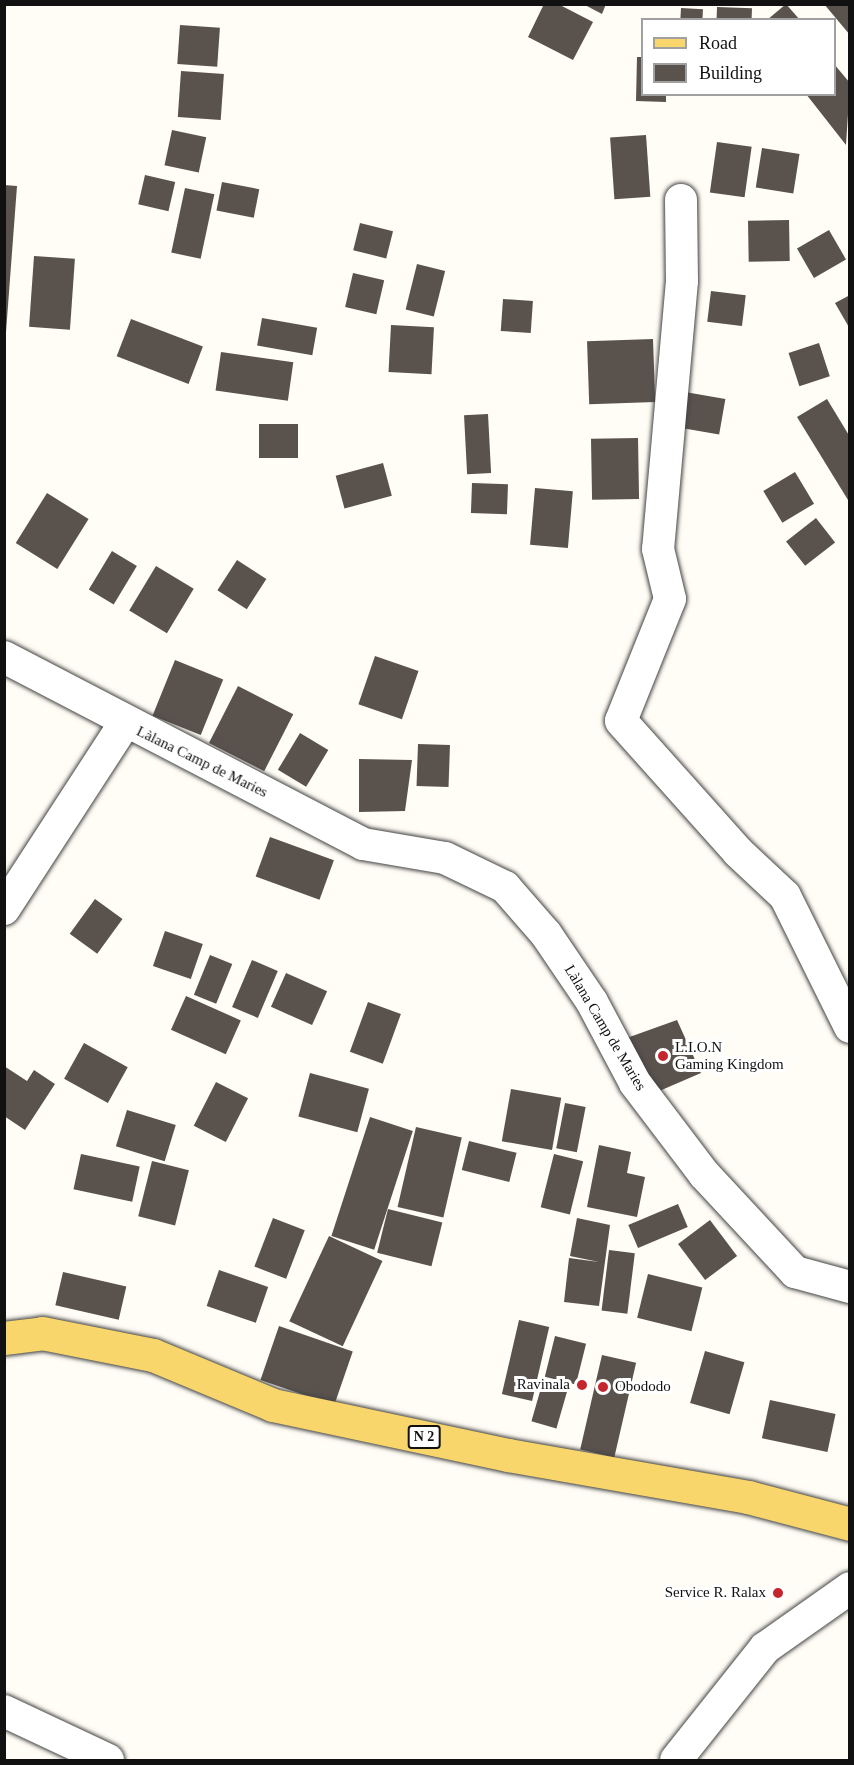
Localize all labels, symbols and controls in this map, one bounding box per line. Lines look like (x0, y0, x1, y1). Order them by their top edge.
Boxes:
legend (641, 18, 836, 96)
text: Road (699, 33, 737, 53)
text: Building (699, 63, 762, 83)
street label: Làlana Camp de Maries (133, 722, 271, 802)
street label: Làlana Camp de Maries (560, 962, 650, 1094)
place label: L.I.O.N Gaming Kingdom (675, 1038, 784, 1073)
marker: L.I.O.N Gaming Kingdom (656, 1049, 670, 1063)
place label: Ravinala (517, 1376, 570, 1394)
marker: Ravinala (575, 1378, 589, 1392)
place label: Obododo (615, 1378, 671, 1396)
marker: Obododo (596, 1380, 610, 1394)
road number: N 2 (408, 1426, 440, 1448)
place label: Service R. Ralax (665, 1584, 766, 1602)
marker: Service R. Ralax (771, 1586, 785, 1600)

